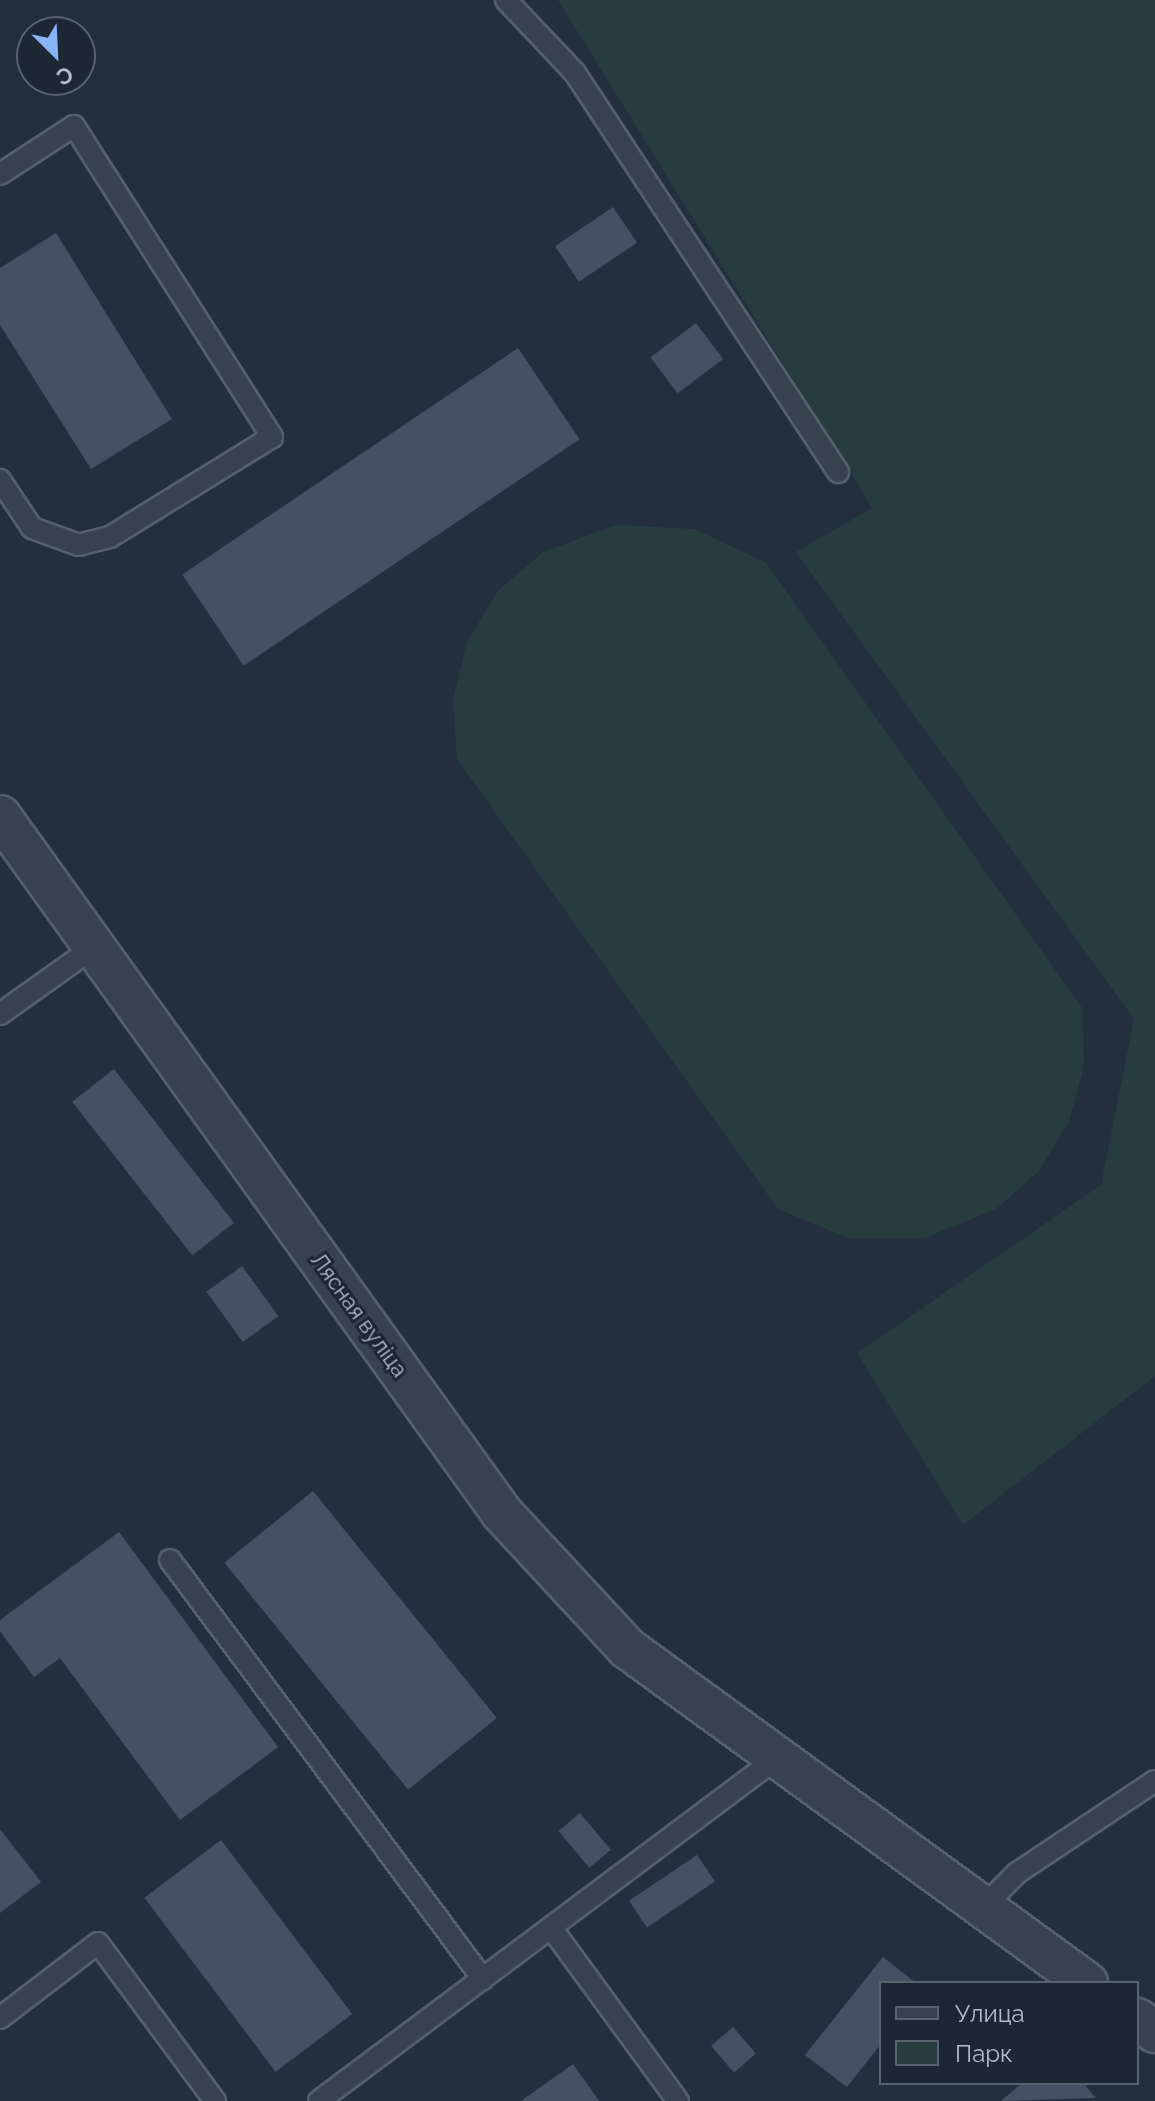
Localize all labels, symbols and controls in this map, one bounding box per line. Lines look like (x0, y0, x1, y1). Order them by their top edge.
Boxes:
north arrow (16, 16, 96, 96)
text: С (53, 61, 77, 91)
street label: Лясная вуліца (305, 1248, 413, 1382)
legend (879, 1981, 1139, 2085)
text: Улица (955, 1999, 1025, 2028)
text: Парк (955, 2039, 1013, 2068)

